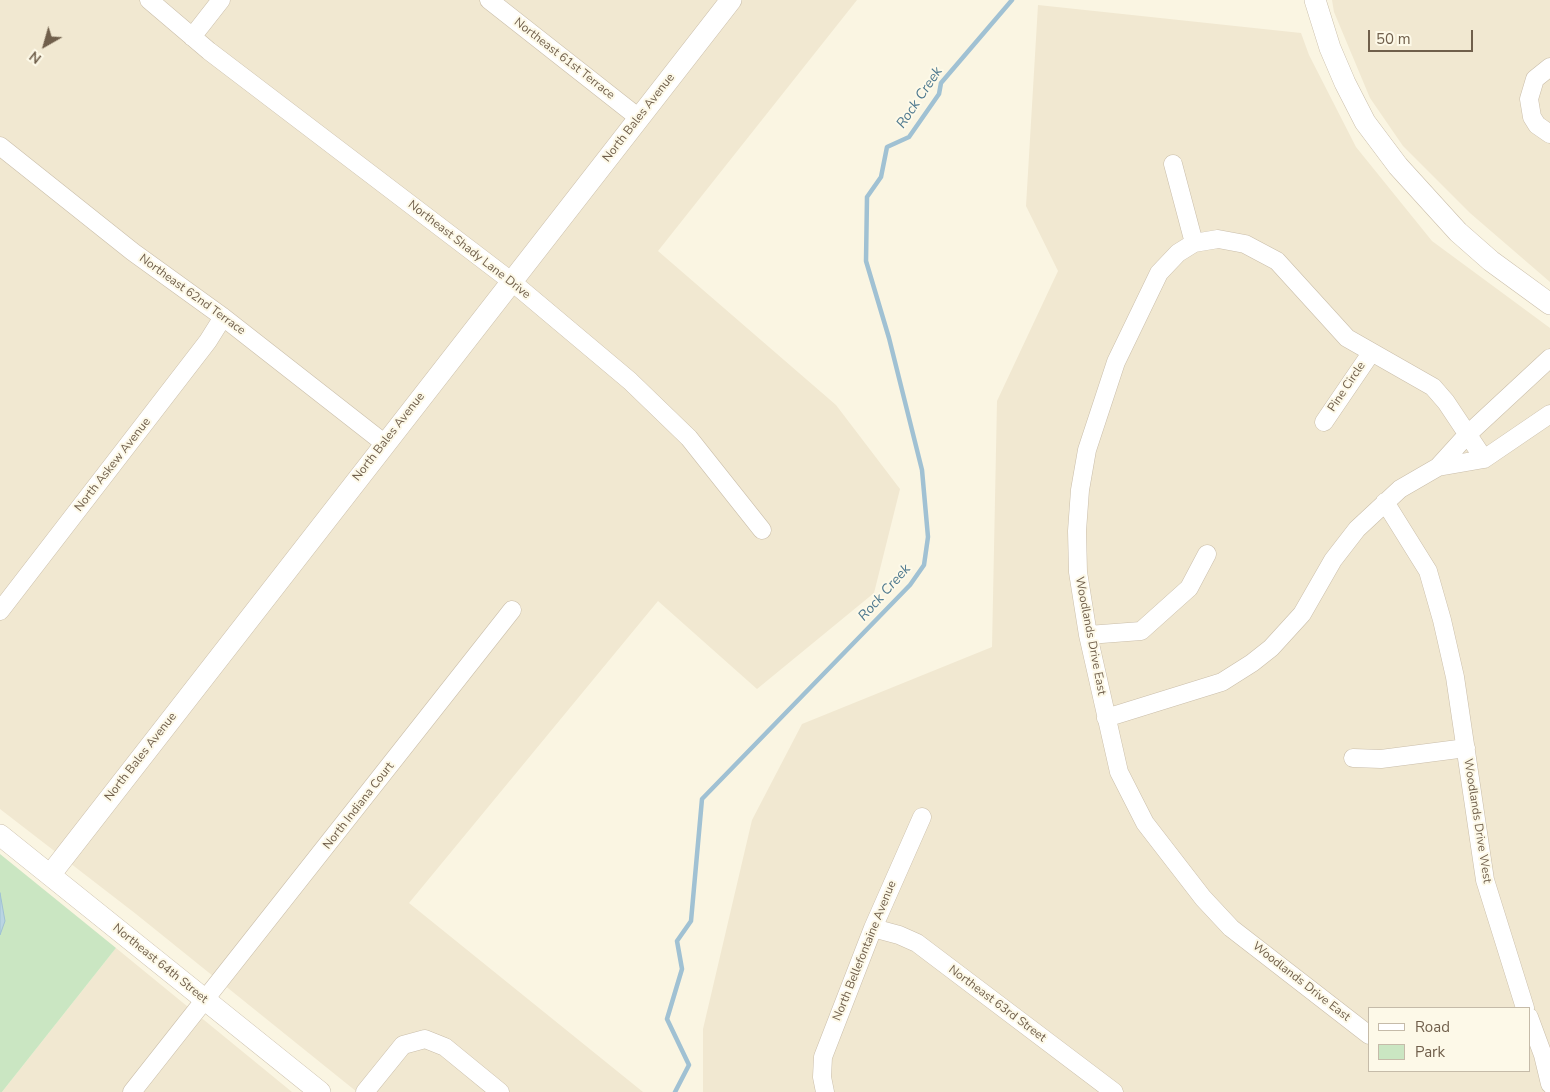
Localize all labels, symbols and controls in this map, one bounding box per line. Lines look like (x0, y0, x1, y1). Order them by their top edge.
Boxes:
street label: Northeast 61st Terrace (511, 15, 617, 103)
north arrow (20, 20, 70, 70)
scale bar (1370, 20, 1475, 52)
text: 50 m (1376, 29, 1411, 49)
text: N (25, 47, 45, 68)
water label: Rock Creek (893, 64, 947, 132)
street label: North Bales Avenue (600, 71, 678, 165)
street label: Northeast Shady Lane Drive (405, 198, 533, 302)
street label: Northeast 62nd Terrace (136, 252, 248, 338)
street label: Pine Circle (1325, 359, 1369, 415)
street label: North Bales Avenue (350, 390, 428, 484)
street label: North Askew Avenue (72, 415, 154, 515)
water label: Rock Creek (855, 561, 915, 625)
street label: Woodlands Drive East (1071, 576, 1109, 696)
street label: North Bales Avenue (102, 710, 180, 804)
street label: Woodlands Drive West (1460, 758, 1494, 884)
street label: North Indiana Court (321, 760, 397, 852)
street label: North Bellefontaine Avenue (830, 879, 900, 1023)
street label: Northeast 64th Street (110, 921, 210, 1007)
street label: Woodlands Drive East (1249, 939, 1353, 1025)
street label: Northeast 63rd Street (945, 963, 1049, 1045)
legend (1368, 1007, 1530, 1072)
text: Road (1415, 1017, 1450, 1037)
text: Park (1415, 1042, 1445, 1062)

